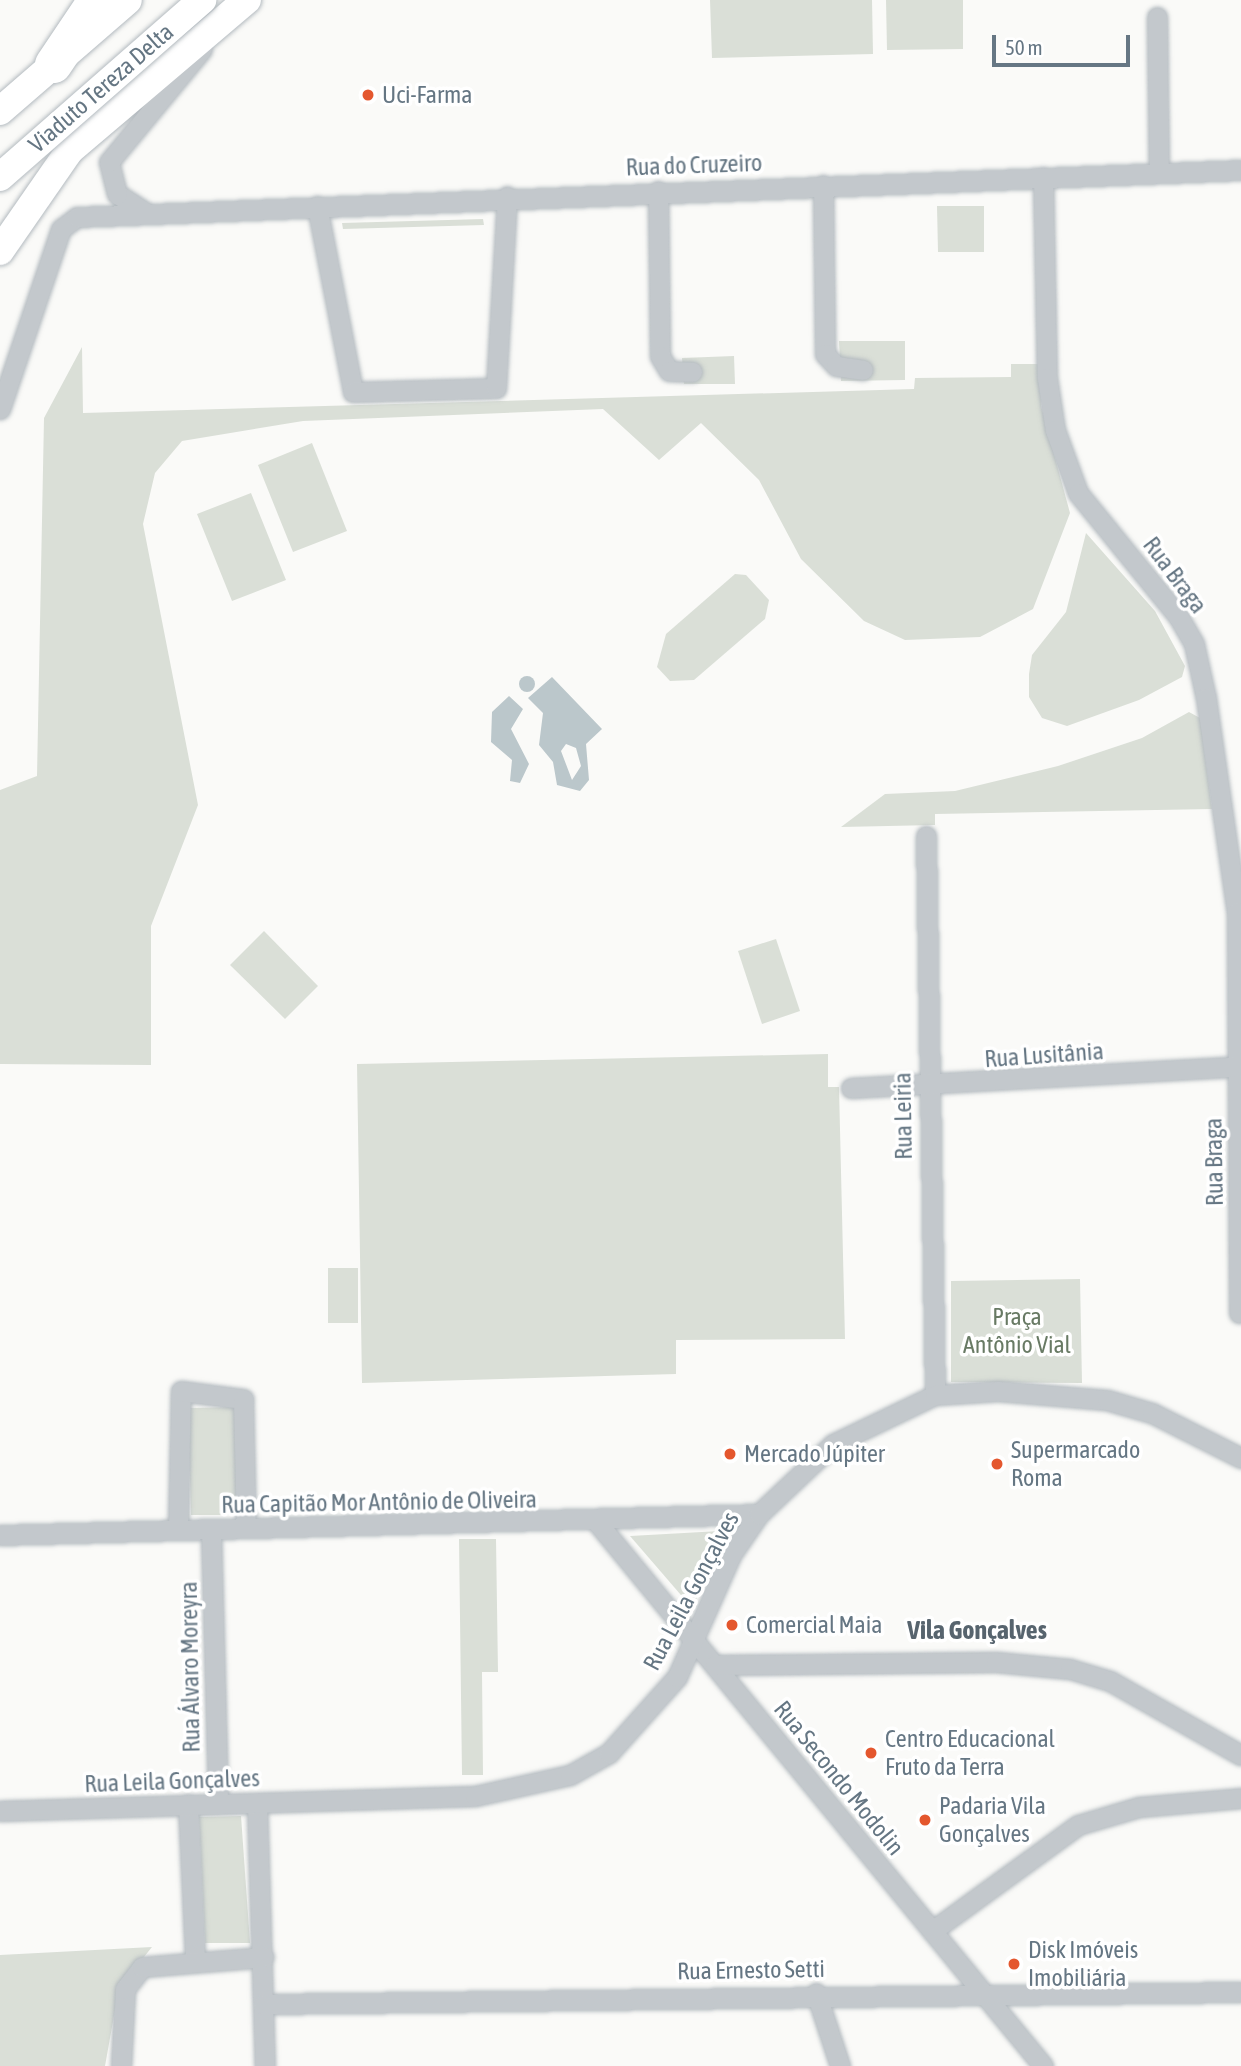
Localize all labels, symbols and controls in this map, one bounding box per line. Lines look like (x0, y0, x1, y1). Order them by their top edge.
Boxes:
street label: Viaduto Tereza Delta (23, 17, 179, 159)
scale bar (996, 21, 1134, 65)
text: 50 m (1005, 35, 1043, 59)
place label: Uci-Farma (382, 81, 472, 109)
marker: Uci-Farma (360, 87, 376, 103)
street label: Rua do Cruzeiro (625, 148, 763, 182)
street label: Rua Braga (1137, 531, 1213, 619)
street label: Rua Lusitânia (983, 1036, 1105, 1074)
street label: Rua Leiria (888, 1072, 918, 1160)
street label: Rua Braga (1199, 1118, 1229, 1206)
park label: Praça Antônio Vial (963, 1303, 1071, 1359)
place label: Supermarcado Roma (1011, 1436, 1140, 1492)
place label: Mercado Júpiter (744, 1440, 885, 1468)
marker: Mercado Júpiter (722, 1446, 738, 1462)
marker: Supermarcado Roma (989, 1456, 1005, 1472)
street label: Rua Capitão Mor Antônio de Oliveira (221, 1485, 537, 1519)
street label: Rua Leila Gonçalves (637, 1507, 745, 1675)
street label: Rua Álvaro Moreyra (174, 1581, 206, 1753)
place label: Comercial Maia (746, 1611, 882, 1639)
district label: Vila Gonçalves (907, 1615, 1047, 1647)
marker: Comercial Maia (724, 1617, 740, 1633)
street label: Rua Secondo Modolin (768, 1695, 910, 1861)
place label: Centro Educacional Fruto da Terra (885, 1725, 1055, 1781)
marker: Centro Educacional Fruto da Terra (863, 1745, 879, 1761)
street label: Rua Leila Gonçalves (84, 1764, 260, 1798)
place label: Padaria Vila Gonçalves (939, 1792, 1046, 1848)
marker: Padaria Vila Gonçalves (917, 1812, 933, 1828)
place label: Disk Imóveis Imobiliária (1028, 1936, 1138, 1992)
street label: Rua Ernesto Setti (677, 1954, 825, 1986)
marker: Disk Imóveis Imobiliária (1006, 1956, 1022, 1972)

